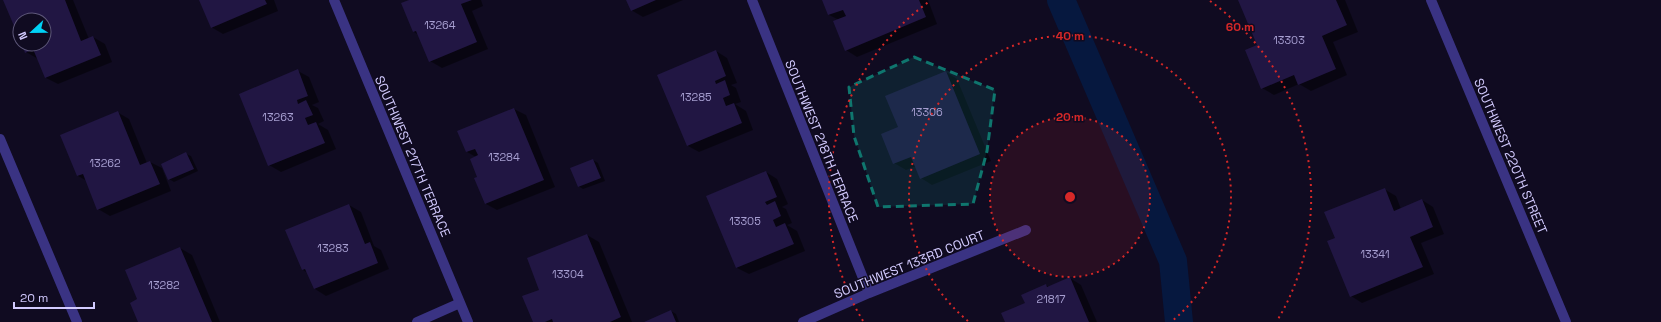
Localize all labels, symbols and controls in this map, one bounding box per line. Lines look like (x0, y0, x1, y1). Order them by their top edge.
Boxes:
north arrow (12, 12, 52, 52)
house number: 13264 (424, 18, 456, 32)
text: 60 m (1226, 19, 1254, 35)
text: 40 m (1056, 28, 1084, 44)
text: N (15, 30, 31, 42)
house number: 13303 (1273, 33, 1305, 47)
street label: SOUTHWEST 218TH TERRACE (781, 57, 862, 225)
street label: SOUTHWEST 217TH TERRACE (371, 73, 454, 239)
street label: SOUTHWEST 220TH STREET (1470, 76, 1551, 237)
house number: 13285 (680, 90, 712, 104)
house number: 13306 (911, 105, 943, 119)
text: 20 m (1056, 109, 1084, 125)
house number: 13263 (262, 110, 294, 124)
house number: 13284 (488, 150, 520, 164)
house number: 13262 (89, 156, 121, 170)
centre of rings (1063, 190, 1077, 204)
house number: 13305 (729, 214, 761, 228)
street label: SOUTHWEST 133RD COURT (831, 226, 987, 303)
house number: 13283 (317, 241, 349, 255)
house number: 13341 (1360, 247, 1390, 261)
house number: 13304 (552, 267, 584, 281)
house number: 13282 (148, 278, 180, 292)
scale bar (14, 284, 94, 310)
text: 20 m (20, 290, 48, 306)
house number: 21817 (1037, 292, 1065, 306)

